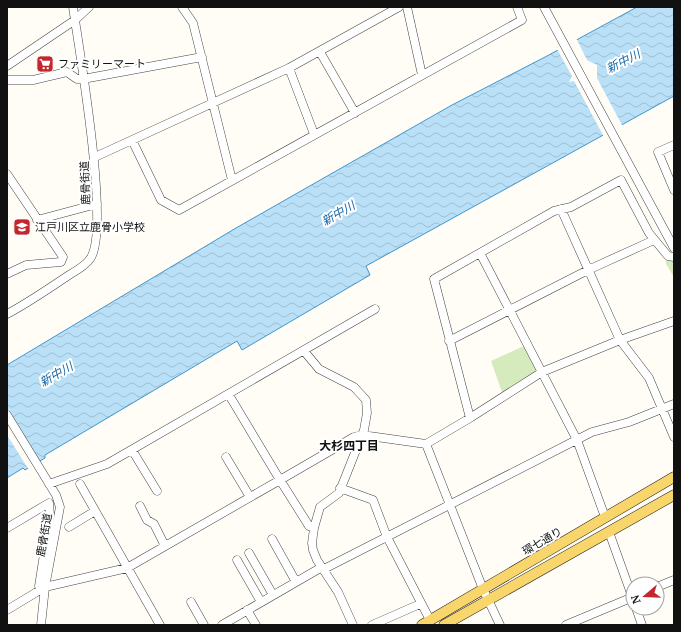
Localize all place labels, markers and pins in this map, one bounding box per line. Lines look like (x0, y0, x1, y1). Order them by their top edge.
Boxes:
supermarket icon: ファミリーマート (35, 54, 55, 74)
place label: ファミリーマート (58, 57, 146, 71)
school or university icon: 江戸川区立鹿骨小学校 (12, 217, 32, 237)
place label: 江戸川区立鹿骨小学校 (35, 220, 145, 234)

